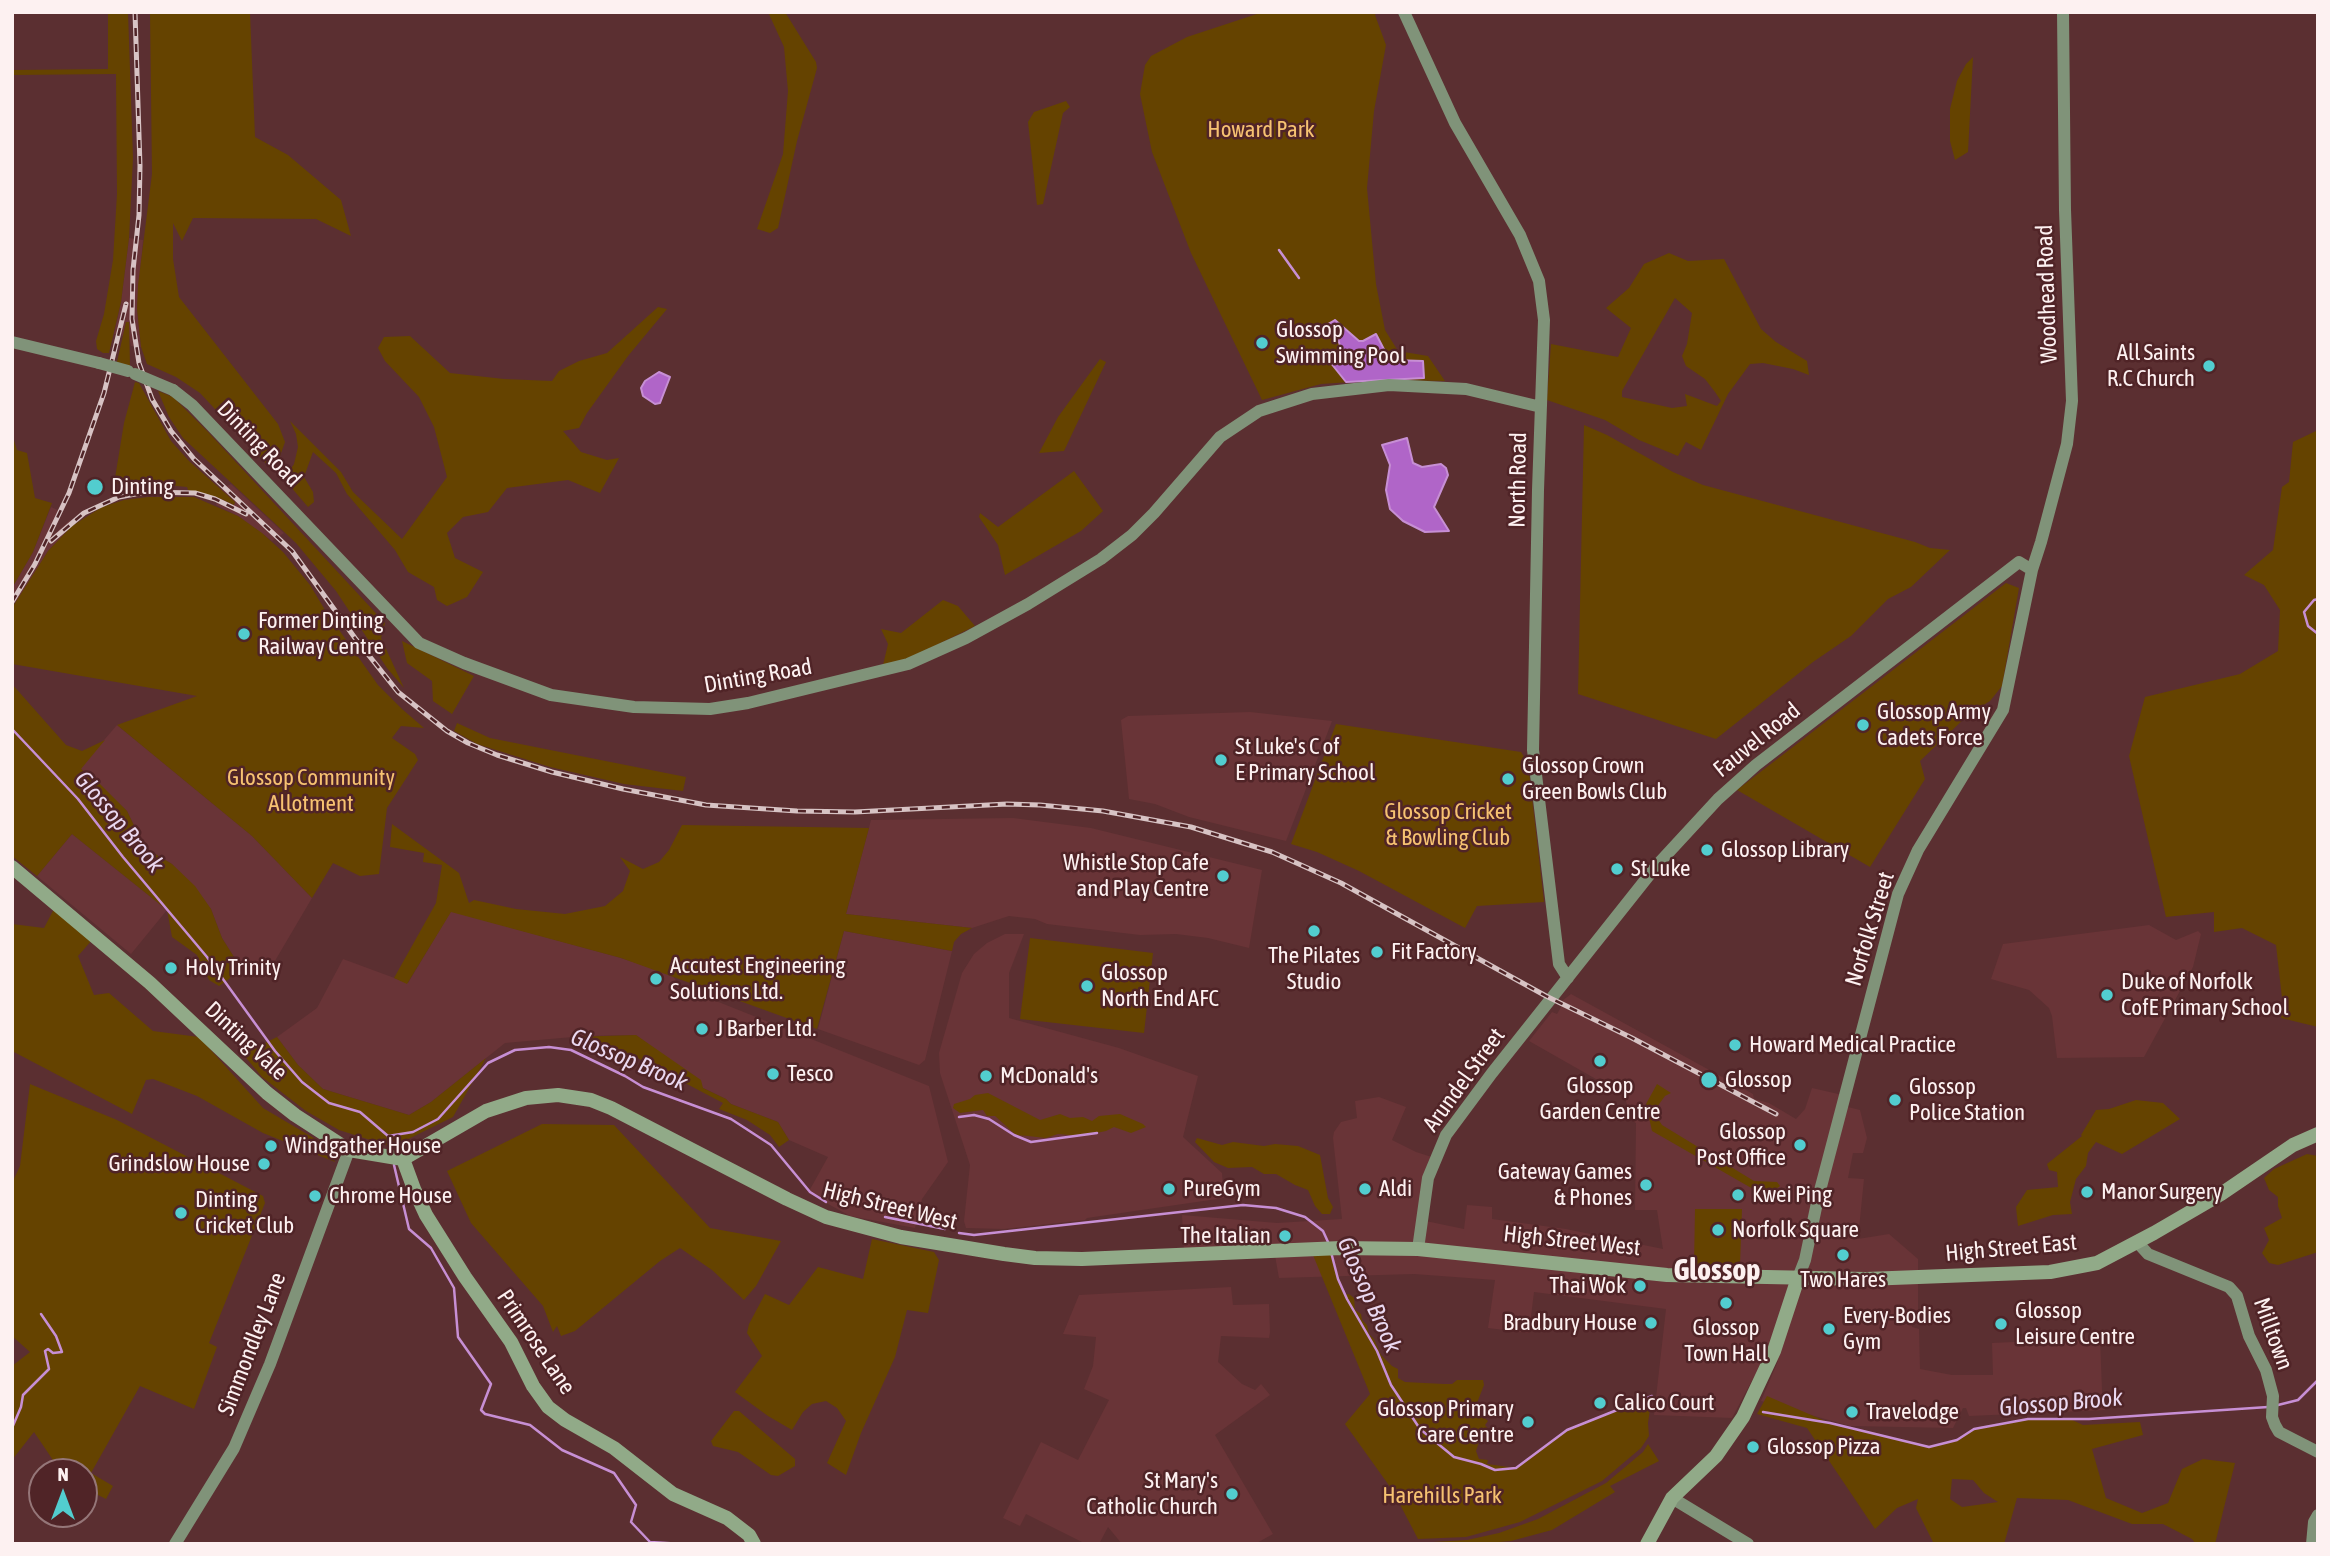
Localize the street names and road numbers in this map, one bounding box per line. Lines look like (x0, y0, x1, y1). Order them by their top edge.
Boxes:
street label: Woodhead Road (2031, 224, 2063, 364)
street label: Dinting Road (211, 395, 307, 493)
street label: North Road (1503, 432, 1533, 528)
street label: Dinting Road (702, 653, 814, 699)
street label: Fauvel Road (1708, 697, 1806, 783)
street label: Norfolk Street (1840, 869, 1900, 989)
street label: Dinting Vale (199, 996, 293, 1086)
street label: Arundel Street (1417, 1023, 1511, 1137)
street label: High Street West (820, 1176, 960, 1236)
street label: High Street West (1502, 1220, 1642, 1262)
street label: High Street East (1944, 1229, 2078, 1267)
street label: Simmondley Lane (212, 1269, 292, 1419)
street label: Primrose Lane (491, 1284, 581, 1400)
street label: Milltown (2247, 1294, 2299, 1374)

